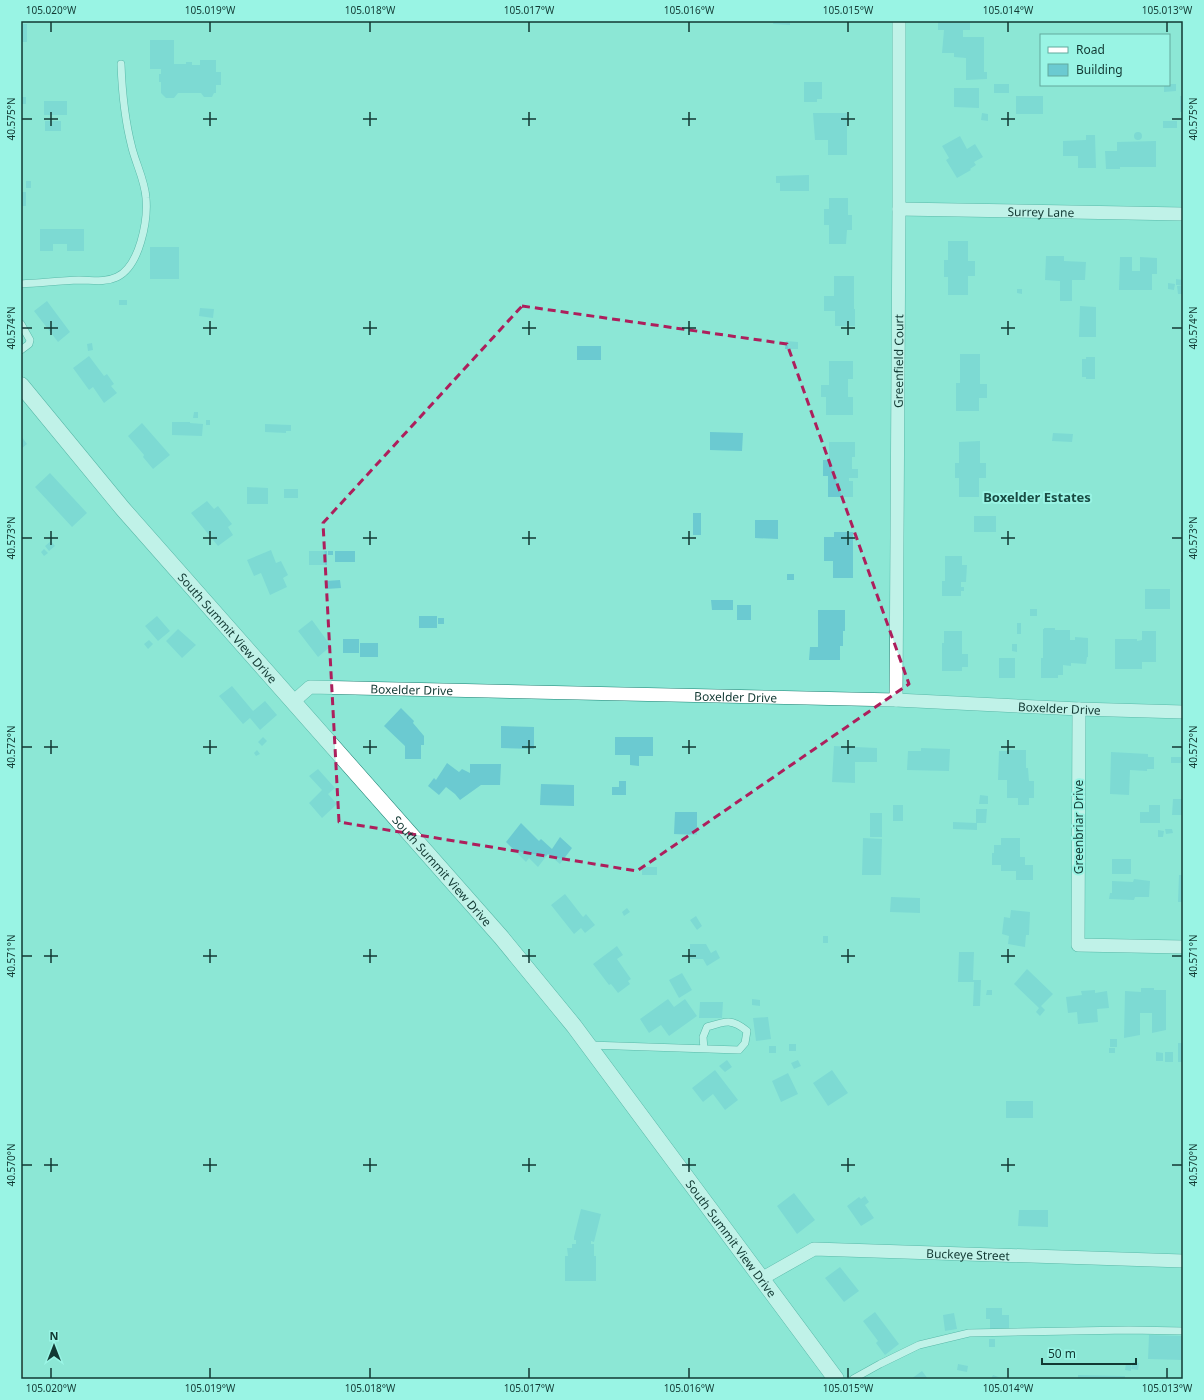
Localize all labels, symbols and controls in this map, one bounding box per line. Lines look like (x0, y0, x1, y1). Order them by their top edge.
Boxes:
text: 105.020°W (26, 3, 77, 17)
text: 105.019°W (185, 3, 236, 17)
text: 105.018°W (345, 3, 396, 17)
text: 105.017°W (504, 3, 555, 17)
text: 105.016°W (664, 3, 715, 17)
text: 105.015°W (823, 3, 874, 17)
text: 105.014°W (983, 3, 1034, 17)
text: 105.013°W (1142, 3, 1193, 17)
legend (1040, 34, 1170, 86)
text: Road (1076, 41, 1105, 58)
text: Building (1076, 61, 1123, 78)
text: 40.575°N (4, 97, 18, 141)
text: 40.575°N (1186, 97, 1200, 141)
street label: Surrey Lane (1007, 202, 1075, 221)
text: 40.574°N (4, 306, 18, 350)
text: 40.574°N (1186, 306, 1200, 350)
street label: Greenfield Court (889, 313, 907, 408)
district label: Boxelder Estates (983, 488, 1091, 506)
text: 40.573°N (4, 516, 18, 560)
text: 40.573°N (1186, 516, 1200, 560)
street label: South Summit View Drive (174, 569, 282, 687)
street label: Boxelder Drive (370, 680, 454, 699)
street label: Boxelder Drive (694, 687, 777, 706)
street label: Boxelder Drive (1018, 698, 1101, 718)
text: 40.572°N (4, 725, 18, 769)
text: 40.572°N (1186, 725, 1200, 769)
street label: Greenbriar Drive (1070, 780, 1087, 874)
street label: South Summit View Drive (389, 812, 496, 930)
text: 40.571°N (4, 934, 18, 978)
text: 40.571°N (1186, 934, 1200, 978)
text: 40.570°N (4, 1143, 18, 1187)
text: 40.570°N (1186, 1143, 1200, 1187)
street label: South Summit View Drive (682, 1176, 781, 1301)
street label: Buckeye Street (926, 1244, 1011, 1264)
north arrow (34, 1326, 74, 1366)
text: N (50, 1328, 58, 1343)
scale bar (1042, 1340, 1136, 1366)
text: 50 m (1048, 1345, 1076, 1362)
text: 105.020°W (26, 1381, 77, 1395)
text: 105.019°W (185, 1381, 236, 1395)
text: 105.018°W (345, 1381, 396, 1395)
text: 105.017°W (504, 1381, 555, 1395)
text: 105.016°W (664, 1381, 715, 1395)
text: 105.015°W (823, 1381, 874, 1395)
text: 105.014°W (983, 1381, 1034, 1395)
text: 105.013°W (1142, 1381, 1193, 1395)

